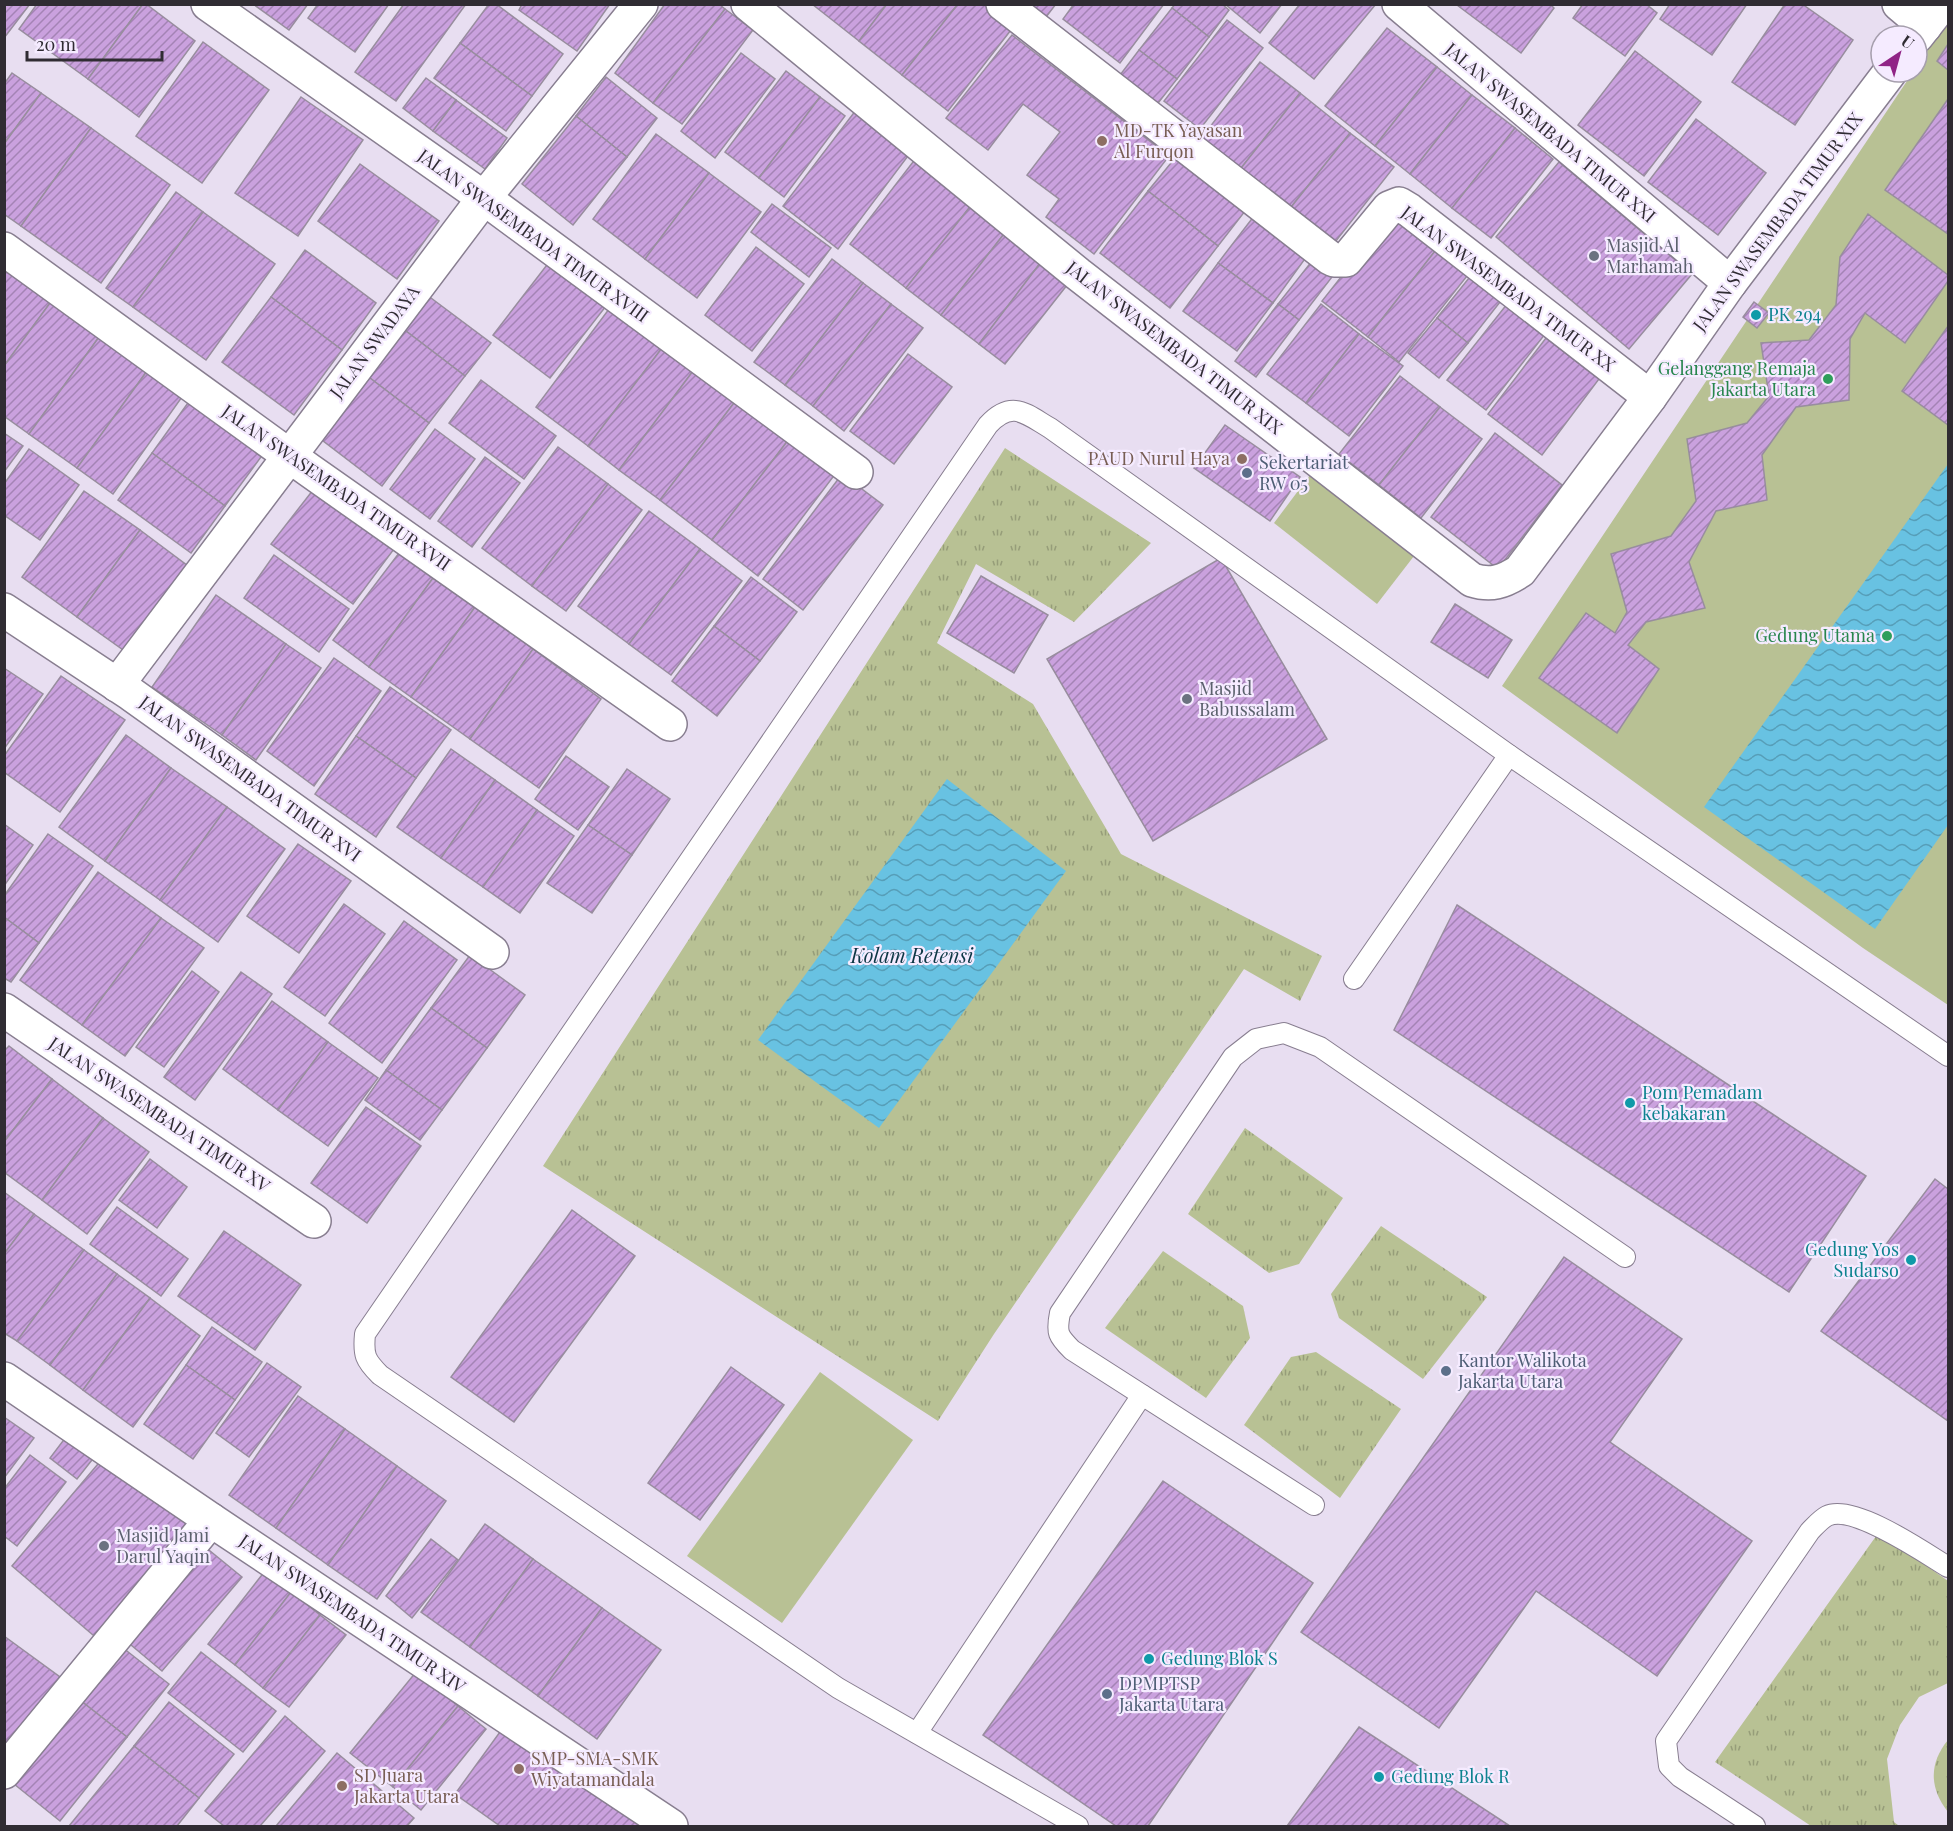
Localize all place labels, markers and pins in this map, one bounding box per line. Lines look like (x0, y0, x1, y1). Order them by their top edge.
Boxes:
place label: MD-TK Yayasan Al Furqon (1113, 118, 1243, 163)
marker: MD-TK Yayasan Al Furqon (1095, 134, 1109, 148)
place label: Masjid Al Marhamah (1606, 233, 1694, 278)
marker: Masjid Al Marhamah (1587, 249, 1601, 263)
place label: PK 294 (1768, 302, 1822, 326)
marker: PK 294 (1749, 308, 1763, 322)
place label: Gelanggang Remaja Jakarta Utara (1658, 356, 1816, 401)
marker: Gelanggang Remaja Jakarta Utara (1821, 372, 1835, 386)
place label: PAUD Nurul Haya (1088, 446, 1230, 470)
place label: Sekertariat RW 05 (1259, 450, 1349, 495)
marker: PAUD Nurul Haya (1235, 452, 1249, 466)
marker: Sekertariat RW 05 (1240, 466, 1254, 480)
place label: Gedung Utama (1755, 623, 1875, 647)
marker: Gedung Utama (1880, 629, 1894, 643)
place label: Masjid Babussalam (1199, 676, 1295, 721)
marker: Masjid Babussalam (1180, 692, 1194, 706)
place label: Pom Pemadam kebakaran (1642, 1080, 1762, 1125)
marker: Pom Pemadam kebakaran (1623, 1096, 1637, 1110)
place label: Gedung Yos Sudarso (1805, 1237, 1899, 1282)
marker: Gedung Yos Sudarso (1904, 1253, 1918, 1267)
place label: Kantor Walikota Jakarta Utara (1457, 1348, 1587, 1393)
marker: Kantor Walikota Jakarta Utara (1439, 1364, 1453, 1378)
place label: Masjid Jami Darul Yaqin (116, 1523, 210, 1568)
marker: Masjid Jami Darul Yaqin (97, 1539, 111, 1553)
place label: Gedung Blok S (1161, 1646, 1278, 1670)
marker: Gedung Blok S (1142, 1652, 1156, 1666)
place label: DPMPTSP Jakarta Utara (1118, 1671, 1224, 1716)
marker: DPMPTSP Jakarta Utara (1100, 1687, 1114, 1701)
place label: SMP-SMA-SMK Wiyatamandala (530, 1746, 659, 1791)
marker: SMP-SMA-SMK Wiyatamandala (512, 1762, 526, 1776)
place label: SD Juara Jakarta Utara (353, 1763, 459, 1808)
place label: Gedung Blok R (1391, 1764, 1510, 1788)
marker: Gedung Blok R (1372, 1770, 1386, 1784)
marker: SD Juara Jakarta Utara (335, 1779, 349, 1793)

